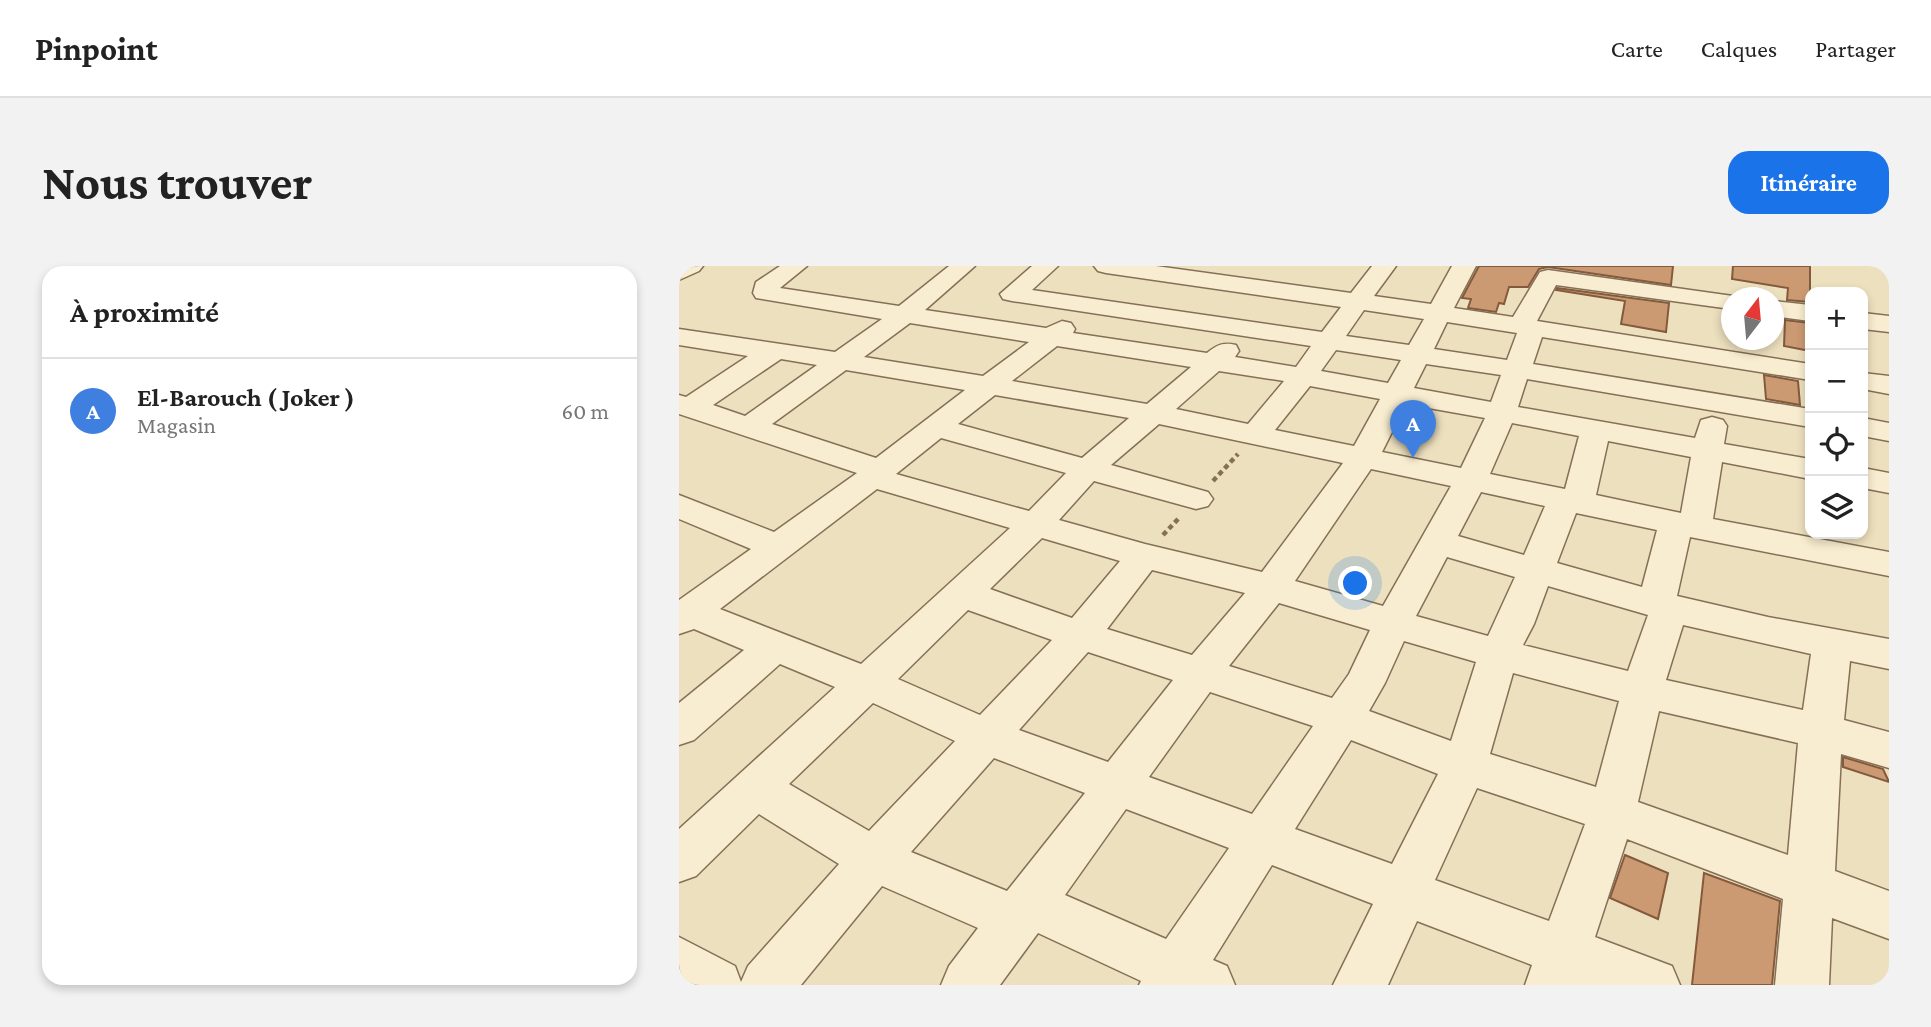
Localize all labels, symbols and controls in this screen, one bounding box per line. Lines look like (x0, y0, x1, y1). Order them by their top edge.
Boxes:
text: Pinpoint (35, 30, 158, 67)
text: Carte (1611, 35, 1663, 62)
text: Calques (1701, 35, 1777, 62)
text: Partager (1815, 35, 1896, 62)
button: Itinéraire (1728, 151, 1889, 214)
text: Nous trouver (42, 155, 312, 210)
north arrow (1721, 287, 1784, 350)
map controls (1805, 287, 1868, 539)
button: + (1805, 287, 1868, 350)
text: À proximité (70, 295, 219, 328)
button: − (1805, 350, 1868, 413)
text: El-Barouch ( Joker ) (137, 383, 355, 412)
text: A (86, 398, 100, 424)
text: 60 m (562, 398, 609, 424)
pin: A (1390, 400, 1436, 458)
text: Magasin (137, 412, 216, 438)
button: locate (1805, 413, 1868, 476)
button: layers (1805, 476, 1868, 539)
your location (1338, 566, 1372, 600)

